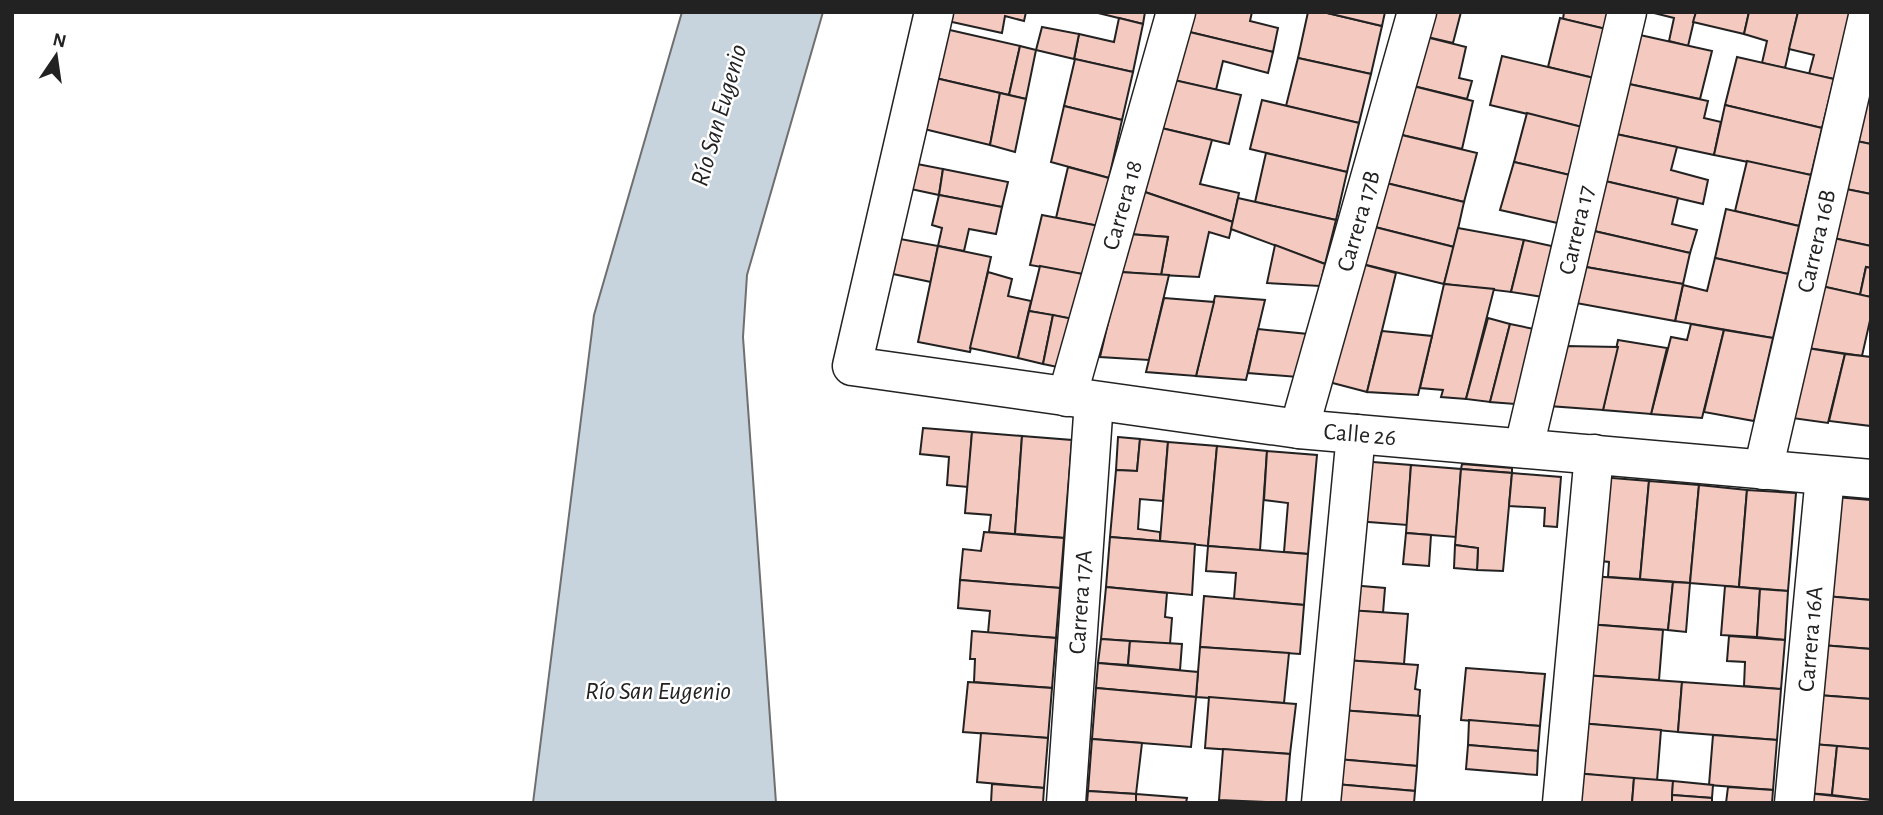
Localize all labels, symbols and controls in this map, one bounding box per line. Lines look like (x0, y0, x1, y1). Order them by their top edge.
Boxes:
north arrow (21, 21, 91, 91)
text: N (51, 30, 68, 52)
water label: Río San Eugenio (686, 42, 752, 189)
street label: Carrera 18 (1099, 158, 1147, 253)
street label: Carrera 17B (1333, 168, 1385, 274)
street label: Carrera 17 (1555, 183, 1599, 277)
street label: Carrera 16B (1793, 187, 1840, 295)
street label: Calle 26 (1323, 420, 1397, 450)
street label: Carrera 17A (1065, 549, 1097, 655)
street label: Carrera 16A (1794, 585, 1828, 693)
water label: Río San Eugenio (585, 678, 731, 704)

